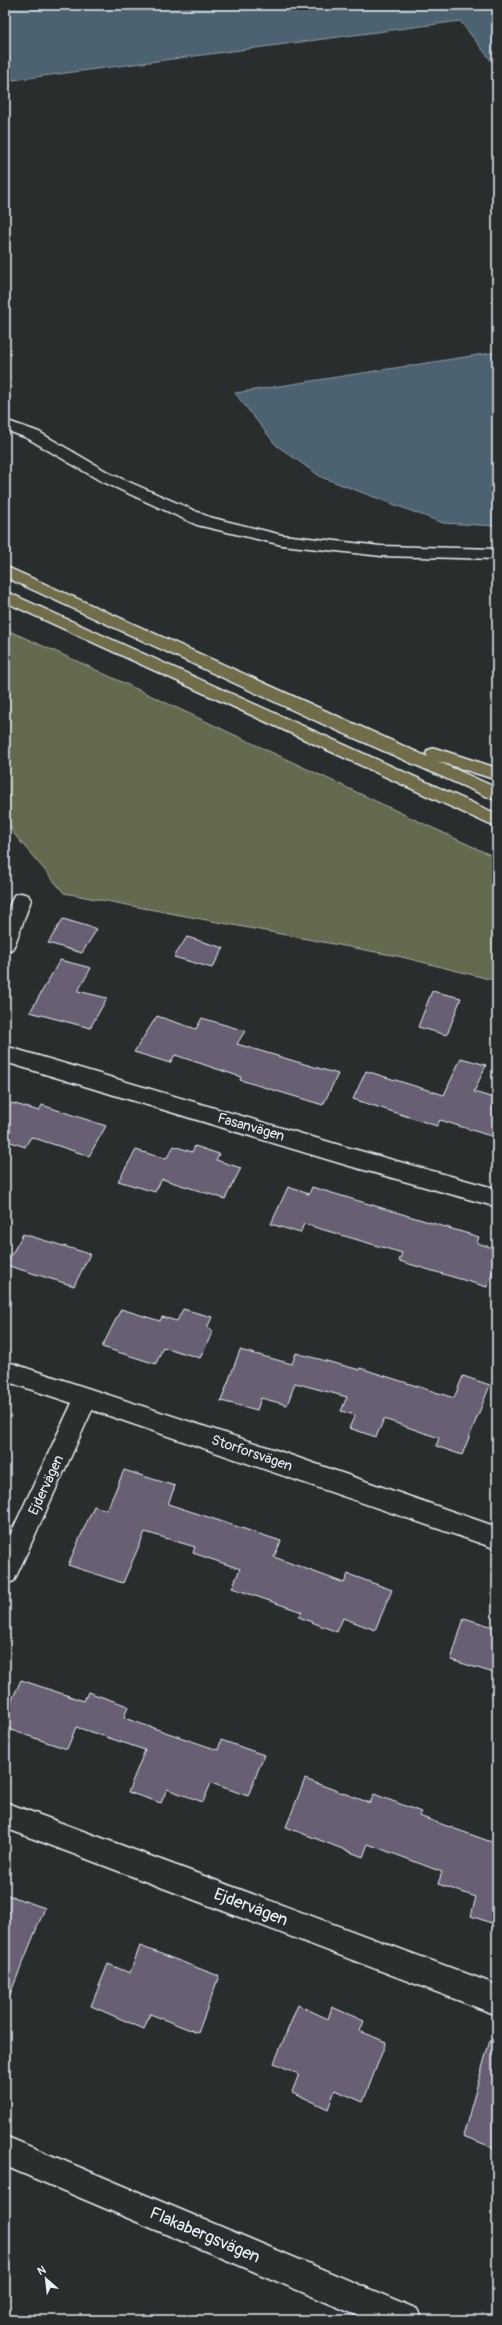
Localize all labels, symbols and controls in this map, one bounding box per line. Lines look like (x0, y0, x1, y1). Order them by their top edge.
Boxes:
street label: Fasanvägen (216, 1109, 287, 1145)
street label: Storforsvägen (209, 1431, 295, 1475)
street label: Ejdervägen (25, 1452, 67, 1518)
street label: Ejdervägen (211, 1883, 291, 1931)
street label: Flakabergsvägen (147, 2202, 263, 2268)
north arrow (26, 2259, 66, 2299)
text: N (35, 2263, 48, 2278)

